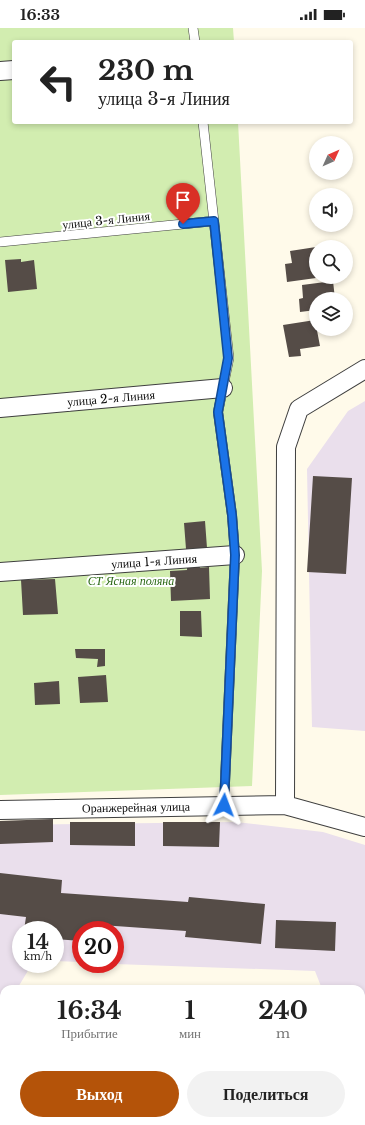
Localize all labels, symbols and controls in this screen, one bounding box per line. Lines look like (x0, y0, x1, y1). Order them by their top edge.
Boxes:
text: 16:33 (20, 5, 60, 24)
text: 230 m (98, 53, 194, 88)
icon: left (32, 56, 84, 108)
text: улица 3-я Линия (98, 88, 230, 110)
north arrow (309, 136, 353, 180)
map controls (309, 136, 353, 336)
pin (166, 183, 200, 224)
button: sound (309, 188, 353, 232)
icon: arrive (172, 189, 194, 211)
street label: улица 3-я Линия (61, 208, 151, 232)
button: search (309, 240, 353, 284)
button: layers (309, 292, 353, 336)
street label: улица 2-я Линия (67, 387, 156, 409)
street label: улица 1-я Линия (111, 550, 198, 571)
park label: СТ Ясная поляна (88, 573, 174, 588)
position arrow (203, 784, 245, 826)
street label: Оранжерейная улица (82, 799, 191, 815)
speed limit sign: 20 (72, 921, 124, 973)
text: 14 (27, 930, 49, 954)
text: km/h (24, 950, 52, 963)
text: 16:34 (57, 996, 122, 1025)
text: 1 (185, 996, 195, 1025)
text: 240 (258, 996, 308, 1025)
text: Прибытие (61, 1025, 118, 1042)
text: мин (179, 1025, 201, 1042)
text: m (276, 1025, 290, 1042)
button: Выход (20, 1071, 179, 1117)
button: Поделиться (187, 1071, 345, 1117)

